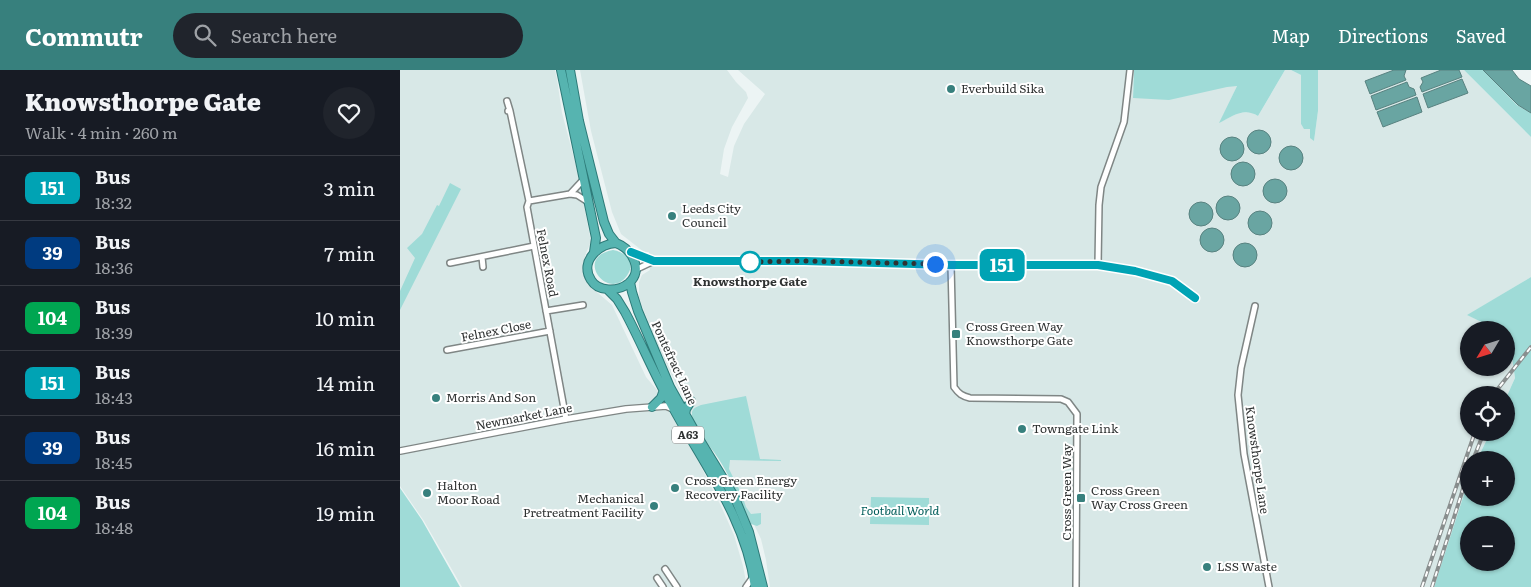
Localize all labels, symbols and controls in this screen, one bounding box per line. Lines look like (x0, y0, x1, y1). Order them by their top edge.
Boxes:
search box (173, 13, 523, 58)
text: Commutr (25, 18, 143, 53)
icon: search (191, 21, 219, 49)
text: Search here (231, 21, 337, 49)
text: Map (1272, 22, 1310, 49)
text: Directions (1338, 22, 1428, 49)
text: Saved (1456, 22, 1506, 49)
place label: Everbuild Sika (961, 79, 1045, 97)
text: Knowsthorpe Gate (25, 83, 261, 118)
marker: Everbuild Sika (945, 83, 957, 95)
button: heart (323, 87, 375, 139)
text: Walk · 4 min · 260 m (25, 120, 178, 144)
text: Bus (95, 162, 130, 190)
text: 151 (40, 174, 65, 201)
text: 3 min (324, 174, 375, 202)
text: 18:32 (95, 190, 132, 214)
place label: Leeds City Council (682, 199, 741, 231)
marker: Leeds City Council (666, 210, 678, 222)
text: Bus (95, 227, 130, 255)
street label: Felnex Road (533, 227, 564, 299)
text: 39 (42, 239, 63, 266)
text: 7 min (324, 239, 375, 267)
line badge: 151 (973, 249, 1031, 281)
marker: Knowsthorpe Gate (739, 251, 761, 273)
text: 151 (990, 251, 1014, 278)
your location (923, 252, 948, 277)
text: 18:36 (95, 255, 133, 279)
place label: Knowsthorpe Gate (693, 272, 807, 290)
text: Bus (95, 292, 130, 320)
text: 104 (38, 304, 67, 331)
text: 10 min (315, 304, 375, 332)
street label: Felnex Close (459, 314, 532, 346)
place label: Cross Green Way Knowsthorpe Gate (966, 317, 1073, 349)
street label: Pontefract Lane (648, 318, 702, 408)
text: 18:39 (95, 320, 133, 344)
north arrow (1460, 321, 1515, 376)
map controls (1460, 321, 1515, 571)
marker: Cross Green Way Knowsthorpe Gate (950, 328, 962, 340)
text: Bus (95, 357, 130, 385)
text: 151 (40, 369, 65, 396)
text: 14 min (316, 369, 375, 397)
text: 18:43 (95, 385, 133, 409)
button: locate (1460, 386, 1515, 441)
place label: Morris And Son (446, 388, 536, 406)
marker: Morris And Son (430, 392, 442, 404)
street label: Newmarket Lane (474, 398, 574, 434)
street label: Knowsthorpe Lane (1242, 405, 1274, 515)
place label: Towngate Link (1032, 419, 1119, 437)
text: Bus (95, 422, 130, 450)
marker: Towngate Link (1016, 423, 1028, 435)
road number: A63 (672, 426, 704, 444)
text: 39 (42, 434, 63, 461)
text: 16 min (316, 434, 375, 462)
street label: Cross Green Way (1057, 443, 1075, 540)
text: 18:45 (95, 450, 132, 474)
button: + (1460, 451, 1515, 506)
place label: Cross Green Energy Recovery Facility (685, 471, 797, 503)
place label: Halton Moor Road (437, 476, 501, 508)
place label: Cross Green Way Cross Green (1091, 481, 1188, 513)
marker: Cross Green Energy Recovery Facility (669, 482, 681, 494)
text: Bus (95, 487, 130, 515)
marker: Halton Moor Road (421, 487, 433, 499)
place label: Mechanical Pretreatment Facility (523, 489, 644, 521)
marker: Cross Green Way Cross Green (1075, 492, 1087, 504)
text: 104 (38, 499, 67, 526)
text: 19 min (316, 499, 375, 527)
marker: Mechanical Pretreatment Facility (648, 500, 660, 512)
park label: Football World (861, 501, 940, 519)
text: 18:48 (95, 515, 133, 539)
button: − (1460, 516, 1515, 571)
place label: LSS Waste (1217, 557, 1277, 575)
marker: LSS Waste (1201, 561, 1213, 573)

